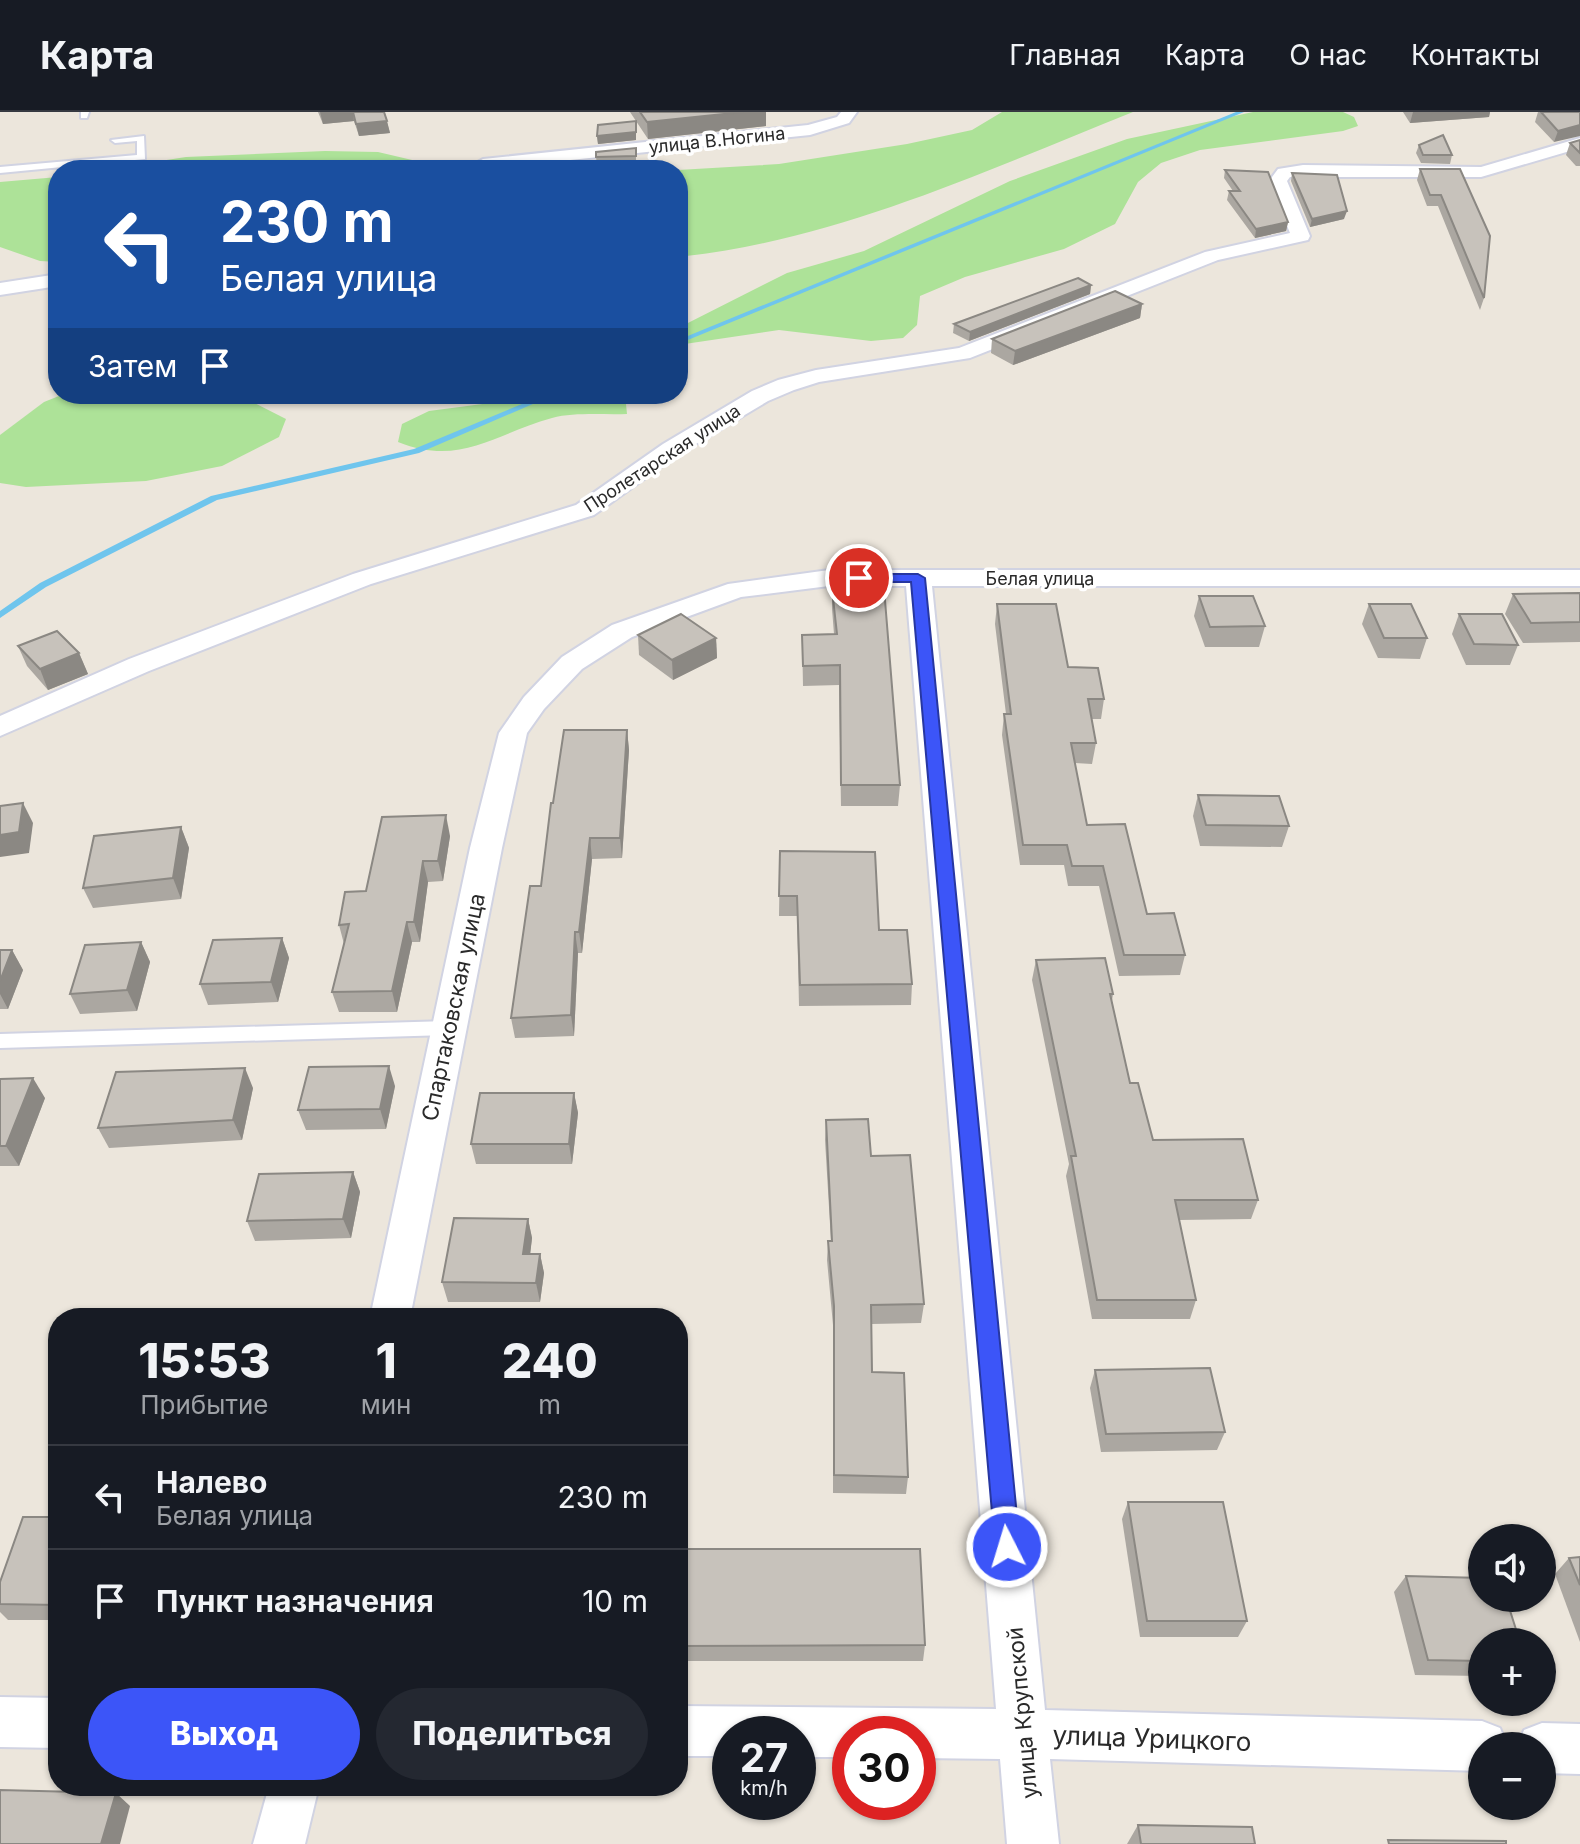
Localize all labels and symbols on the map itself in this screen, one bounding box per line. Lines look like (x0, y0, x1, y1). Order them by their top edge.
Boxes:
street label: улица В.Ногина (648, 122, 786, 158)
street label: Пролетарская улица (580, 400, 744, 516)
pin (825, 544, 893, 612)
street label: Белая улица (986, 568, 1094, 589)
street label: Спартаковская улица (416, 891, 490, 1123)
position arrow (965, 1505, 1049, 1589)
street label: улица Крупской (1002, 1626, 1042, 1800)
speed limit sign: 30 (832, 1716, 936, 1820)
street label: улица Урицкого (1052, 1719, 1252, 1757)

